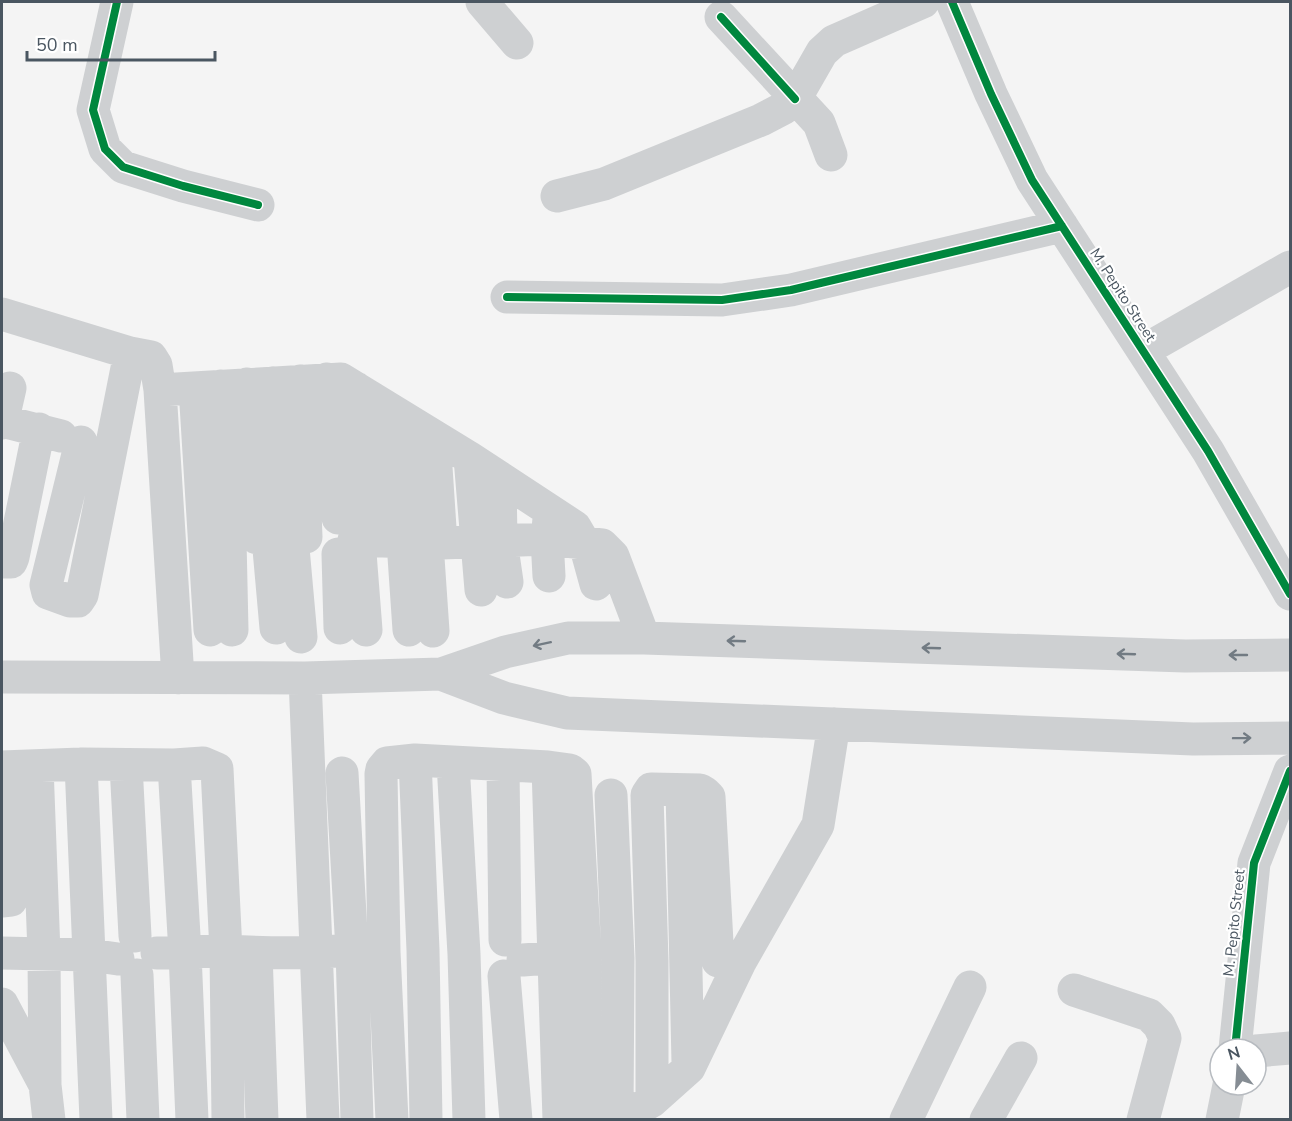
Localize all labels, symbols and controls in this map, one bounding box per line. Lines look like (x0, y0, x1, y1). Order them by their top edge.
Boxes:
scale bar (27, 24, 214, 62)
text: 50 m (36, 33, 78, 57)
street label: M. Pepito Street (1085, 244, 1161, 346)
one-way arrow (727, 636, 747, 647)
one-way arrow (533, 639, 552, 650)
one-way arrow (922, 642, 942, 653)
one-way arrow (1117, 648, 1137, 659)
one-way arrow (1228, 649, 1248, 661)
one-way arrow (1231, 733, 1251, 744)
street label: M. Pepito Street (1218, 868, 1250, 978)
north arrow (1208, 1037, 1268, 1097)
text: N (1225, 1041, 1243, 1066)

